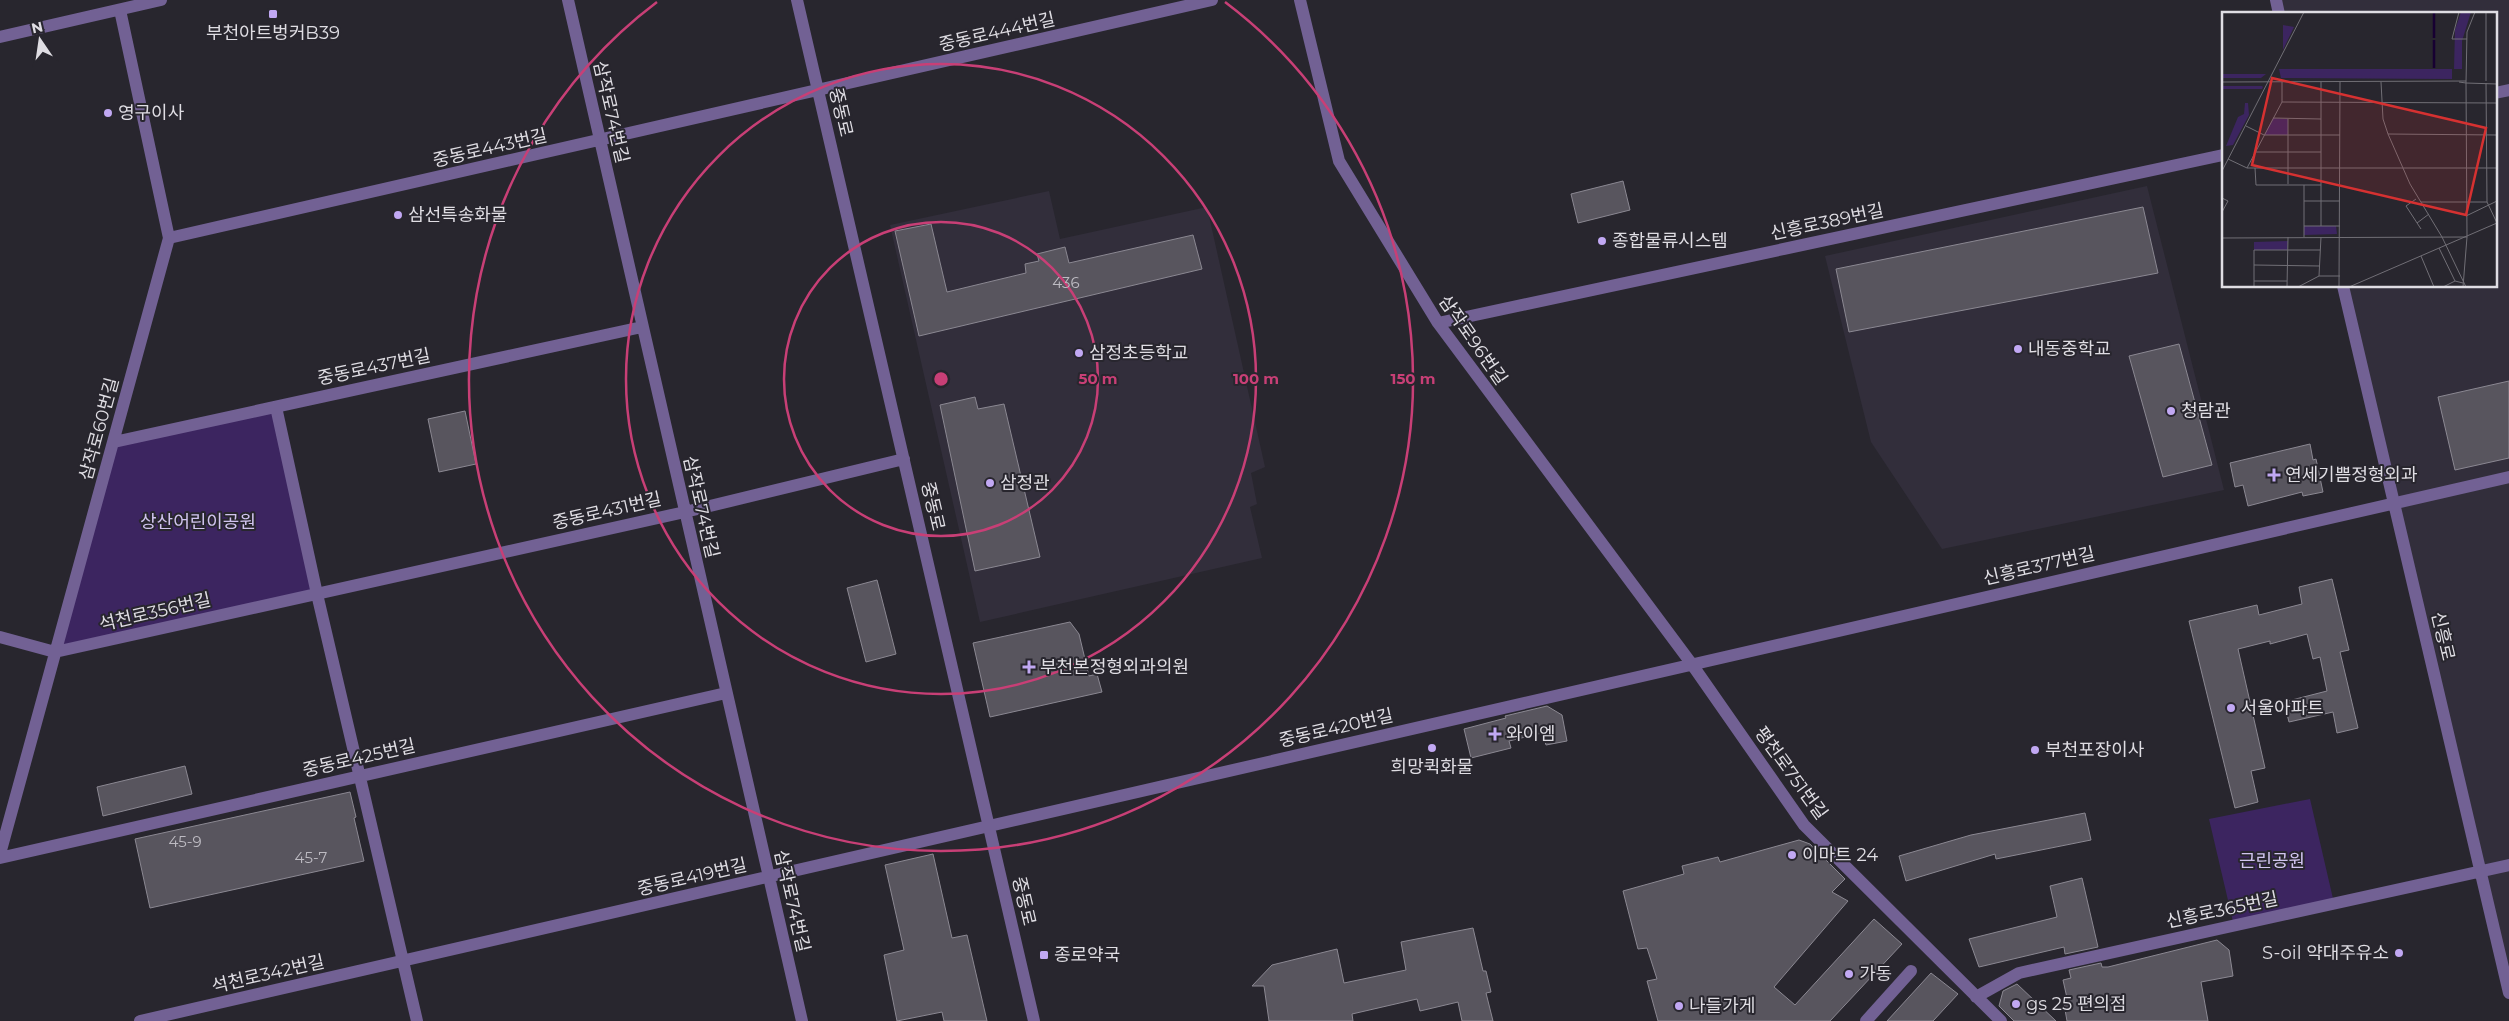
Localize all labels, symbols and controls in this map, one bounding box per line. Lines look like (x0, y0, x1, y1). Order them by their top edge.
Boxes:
marker: 부천아트벙커B39 (267, 8, 279, 20)
street label: 중동로444번길 (937, 8, 1057, 56)
inset map (2222, 12, 2496, 288)
north arrow (15, 15, 65, 65)
text: N (30, 17, 45, 37)
place label: 부천아트벙커B39 (206, 22, 340, 44)
street label: 삼작로74번길 (589, 59, 633, 165)
street label: 중동로 (825, 85, 857, 139)
place label: 영구이사 (118, 102, 185, 124)
marker: 영구이사 (102, 107, 114, 119)
street label: 중동로443번길 (431, 124, 549, 172)
street label: 신흥로389번길 (1768, 199, 1886, 245)
place label: 삼선특송화물 (408, 204, 507, 226)
marker: 삼선특송화물 (392, 209, 404, 221)
place label: 종합물류시스템 (1612, 230, 1728, 252)
marker: 종합물류시스템 (1596, 235, 1608, 247)
house number: 436 (1052, 273, 1080, 292)
street label: 삼작로96번길 (1434, 291, 1512, 389)
place label: 내동중학교 (2028, 338, 2111, 360)
place label: 삼정초등학교 (1089, 342, 1188, 364)
marker: 내동중학교 (2012, 343, 2024, 355)
street label: 중동로437번길 (315, 344, 433, 390)
marker: 삼정초등학교 (1073, 347, 1085, 359)
text: 50 m (1078, 369, 1118, 388)
text: 100 m (1233, 369, 1279, 388)
text: 150 m (1391, 369, 1435, 388)
centre of rings (932, 370, 950, 388)
street label: 삼작로60번길 (75, 375, 123, 483)
place label: 청람관 (2181, 400, 2231, 422)
marker: 청람관 (2165, 405, 2177, 417)
street label: 삼작로74번길 (679, 454, 723, 560)
place label: 연세기쁨정형외과 (2285, 464, 2418, 486)
marker: 연세기쁨정형외과 (2267, 468, 2281, 482)
place label: 삼정관 (1000, 472, 1050, 494)
marker: 삼정관 (984, 477, 996, 489)
street label: 중동로 (917, 479, 949, 533)
street label: 중동로431번길 (550, 488, 664, 534)
park label: 상산어린이공원 (140, 511, 256, 533)
street label: 신흥로377번길 (1981, 542, 2097, 590)
street label: 석천로356번길 (97, 588, 213, 636)
street label: 신흥로 (2427, 609, 2459, 663)
place label: 부천본정형외과의원 (1040, 656, 1189, 678)
marker: 부천본정형외과의원 (1022, 660, 1036, 674)
place label: 서울아파트 (2241, 697, 2324, 719)
marker: 서울아파트 (2225, 702, 2237, 714)
street label: 중동로420번길 (1277, 704, 1395, 752)
street label: 평천로751번길 (1750, 722, 1832, 824)
place label: 와이엠 (1506, 723, 1556, 745)
marker: 와이엠 (1488, 727, 1502, 741)
street label: 중동로425번길 (300, 734, 418, 782)
place label: 부천포장이사 (2045, 739, 2145, 761)
marker: 희망퀵화물 (1426, 742, 1438, 754)
marker: 부천포장이사 (2029, 744, 2041, 756)
place label: 희망퀵화물 (1391, 756, 1473, 778)
house number: 45-9 (168, 832, 202, 851)
place label: 이마트 24 (1802, 844, 1878, 866)
house number: 45-7 (295, 848, 328, 867)
street label: 삼작로74번길 (770, 848, 814, 954)
marker: 이마트 24 (1786, 849, 1798, 861)
park label: 근린공원 (2239, 850, 2305, 872)
street label: 중동로419번길 (635, 854, 749, 900)
street label: 중동로 (1008, 874, 1040, 928)
street label: 신흥로365번길 (2164, 887, 2280, 933)
place label: S-oil 약대주유소 (2262, 942, 2389, 964)
place label: 종로약국 (1054, 944, 1120, 966)
marker: S-oil 약대주유소 (2393, 947, 2405, 959)
marker: 종로약국 (1038, 949, 1050, 961)
street label: 석천로342번길 (209, 950, 327, 998)
place label: 가동 (1859, 963, 1892, 985)
marker: 가동 (1843, 968, 1855, 980)
place label: gs 25 편의점 (2026, 993, 2127, 1015)
place label: 나들가게 (1689, 995, 1755, 1017)
marker: gs 25 편의점 (2010, 998, 2022, 1010)
marker: 나들가게 (1673, 1000, 1685, 1012)

